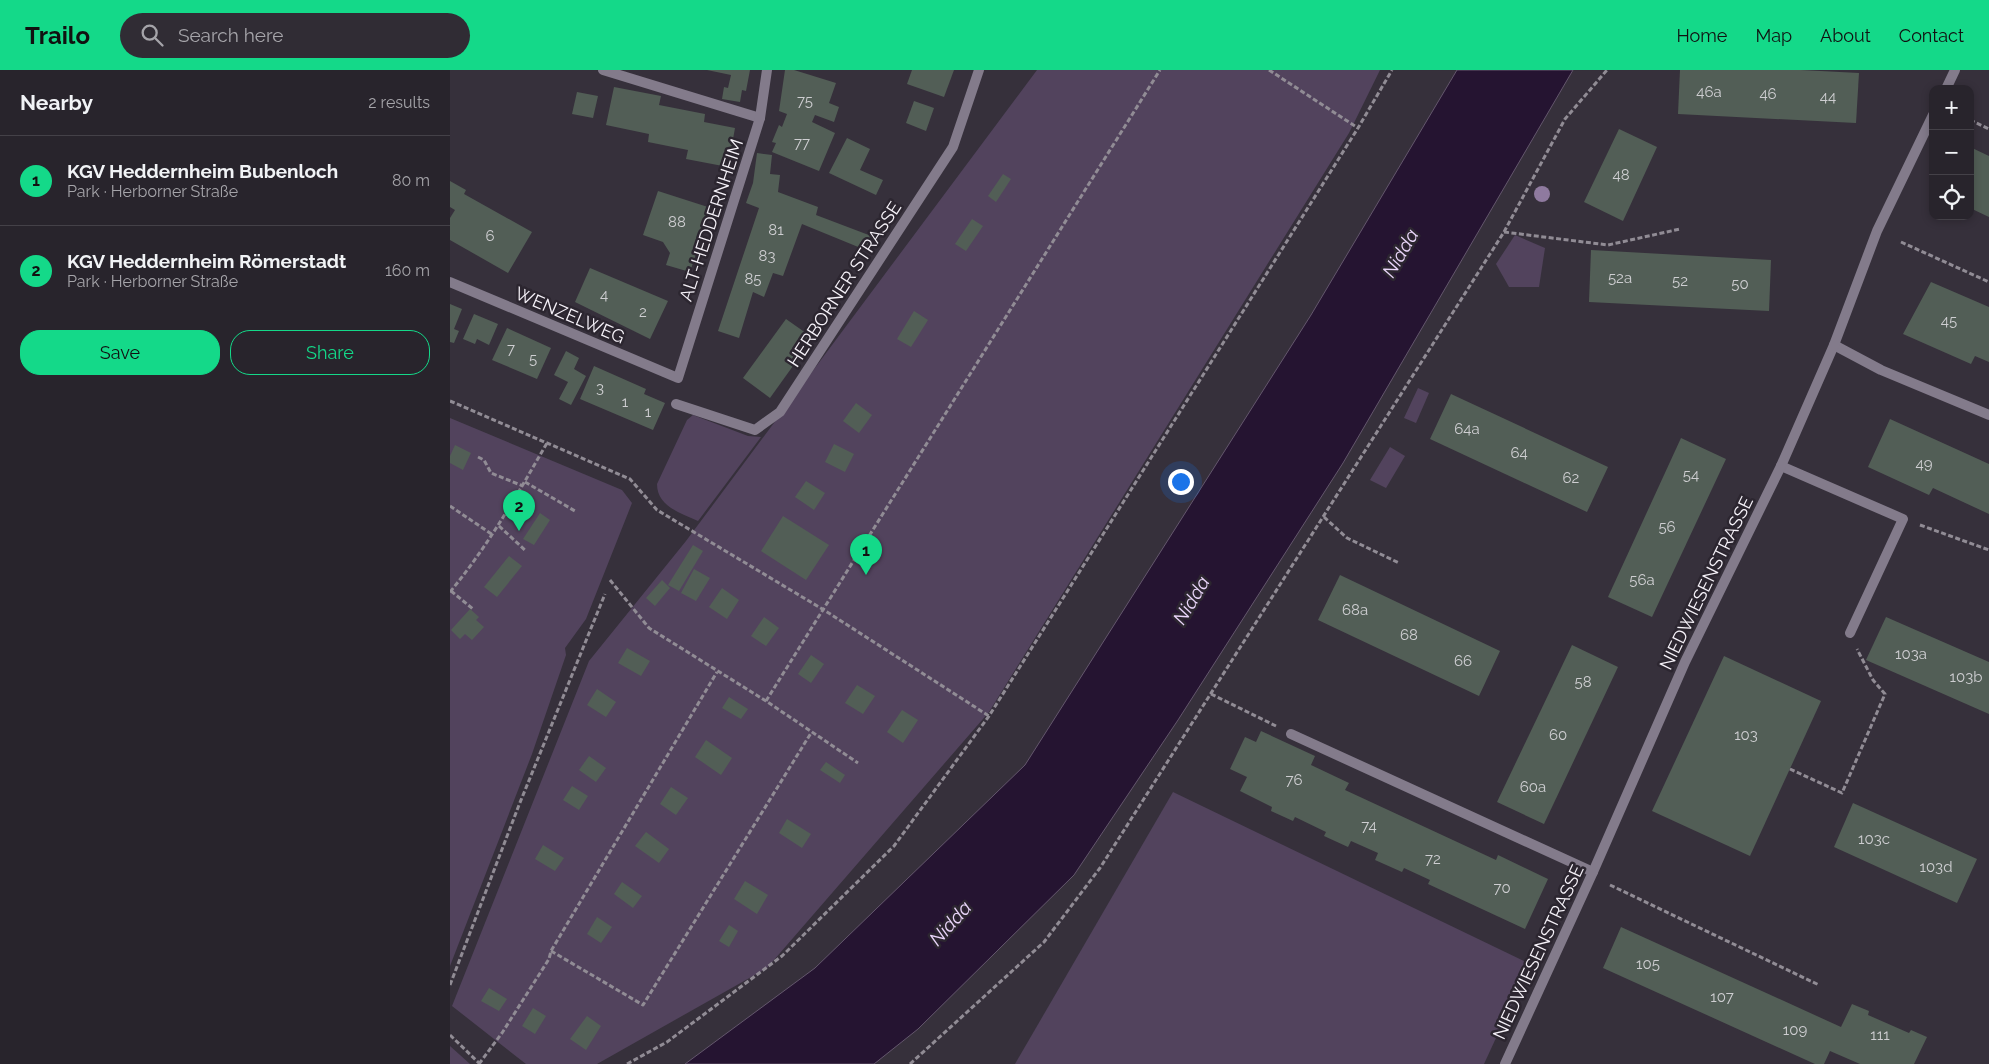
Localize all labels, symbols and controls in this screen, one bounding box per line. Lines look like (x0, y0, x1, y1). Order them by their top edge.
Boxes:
search box (120, 13, 470, 58)
text: Trailo (25, 21, 90, 50)
icon: search (138, 21, 166, 49)
text: Search here (178, 24, 283, 46)
text: Home (1676, 25, 1727, 46)
text: Map (1755, 25, 1792, 46)
text: About (1820, 25, 1871, 46)
text: Contact (1899, 25, 1964, 46)
house number: 46a (1696, 83, 1722, 101)
house number: 46 (1759, 85, 1777, 103)
map controls (1929, 85, 1974, 220)
button: + (1929, 85, 1974, 130)
house number: 44 (1820, 88, 1836, 106)
text: Nearby (20, 90, 93, 115)
house number: 75 (797, 92, 813, 110)
text: 2 results (368, 93, 430, 112)
button: − (1929, 130, 1974, 175)
house number: 77 (794, 134, 810, 152)
street label: ALT-HEDDERNHEIM (675, 136, 747, 304)
text: KGV Heddernheim Bubenloch (67, 160, 338, 182)
house number: 48 (1612, 166, 1630, 184)
text: 1 (32, 171, 40, 190)
text: 80 m (392, 171, 430, 190)
button: locate (1929, 175, 1974, 220)
text: Park · Herborner Straße (67, 182, 238, 201)
street label: HERBORNER STRASSE (783, 197, 905, 371)
house number: 88 (668, 213, 686, 231)
house number: 81 (768, 221, 784, 239)
water label: Nidda (1377, 225, 1423, 281)
house number: 6 (485, 227, 495, 245)
house number: 83 (759, 247, 775, 265)
text: KGV Heddernheim Römerstadt (67, 250, 346, 272)
text: 2 (31, 261, 41, 280)
text: 160 m (385, 261, 430, 280)
house number: 52a (1608, 269, 1632, 287)
house number: 85 (744, 270, 762, 288)
text: Park · Herborner Straße (67, 272, 238, 291)
house number: 52 (1672, 272, 1688, 290)
house number: 50 (1731, 275, 1749, 293)
street label: WENZELWEG (512, 282, 628, 348)
house number: 4 (600, 286, 608, 304)
house number: 2 (639, 303, 647, 321)
house number: 45 (1941, 312, 1957, 330)
button: Save (20, 330, 220, 375)
button: Share (230, 330, 430, 375)
house number: 7 (507, 340, 515, 358)
house number: 5 (529, 350, 537, 368)
house number: 3 (596, 379, 604, 397)
house number: 1 (622, 393, 629, 411)
house number: 1 (645, 403, 652, 421)
house number: 64a (1454, 420, 1480, 438)
house number: 64 (1510, 444, 1528, 462)
house number: 49 (1916, 455, 1933, 473)
house number: 54 (1683, 466, 1699, 484)
your location (1168, 469, 1194, 495)
house number: 62 (1563, 469, 1580, 487)
pin: 2 (503, 490, 535, 531)
street label: NIEDWIESENSTRASSE (1655, 493, 1757, 673)
house number: 56 (1658, 518, 1676, 536)
pin: 1 (850, 534, 882, 575)
house number: 56a (1629, 571, 1655, 589)
water label: Nidda (1168, 572, 1214, 628)
house number: 68a (1342, 601, 1368, 619)
house number: 68 (1400, 626, 1418, 644)
house number: 103a (1895, 645, 1927, 663)
house number: 66 (1454, 652, 1472, 670)
house number: 103b (1950, 668, 1982, 686)
house number: 58 (1574, 673, 1592, 691)
house number: 60 (1549, 726, 1567, 744)
house number: 103 (1734, 726, 1758, 744)
house number: 76 (1285, 771, 1303, 789)
house number: 60a (1520, 778, 1546, 796)
house number: 74 (1361, 817, 1377, 835)
house number: 103c (1858, 830, 1890, 848)
house number: 72 (1425, 850, 1441, 868)
house number: 103d (1920, 858, 1952, 876)
street label: NIEDWIESENSTRASSE (1488, 861, 1588, 1043)
house number: 70 (1493, 879, 1511, 897)
water label: Nidda (924, 896, 976, 950)
house number: 105 (1636, 955, 1660, 973)
house number: 107 (1710, 988, 1734, 1006)
house number: 109 (1783, 1021, 1807, 1039)
house number: 111 (1870, 1026, 1890, 1044)

